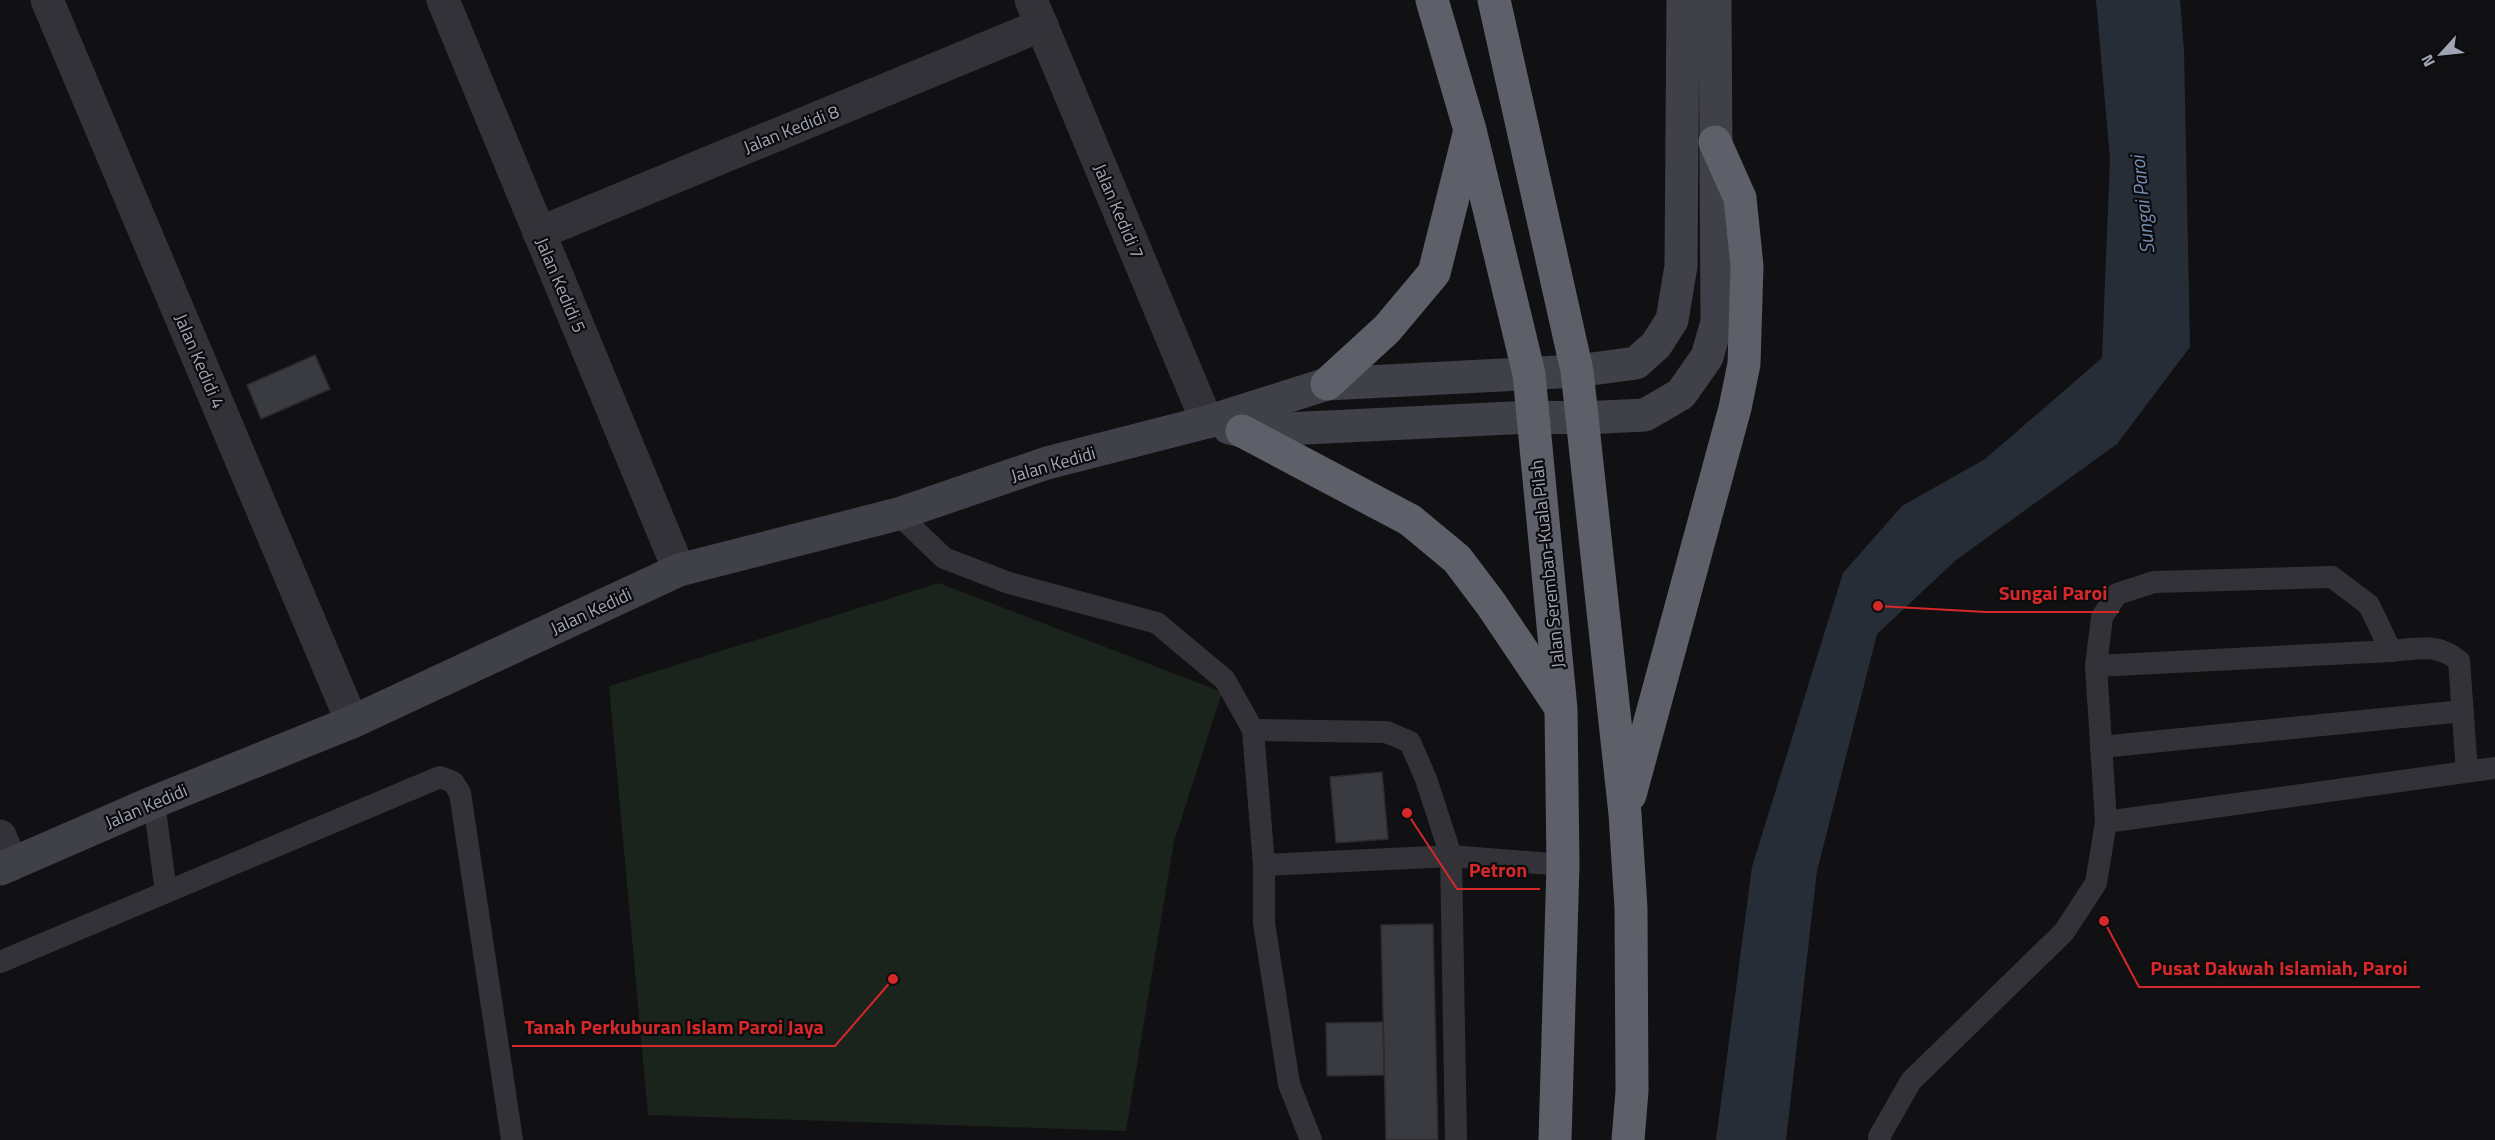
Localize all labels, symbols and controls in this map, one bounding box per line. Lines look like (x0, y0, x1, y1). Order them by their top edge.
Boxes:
north arrow (2411, 24, 2471, 84)
text: N (2414, 50, 2441, 71)
street label: Jalan Kedidi 8 (739, 98, 843, 160)
water label: Sungai Paroi (2121, 151, 2163, 256)
street label: Jalan Kedidi 7 (1087, 159, 1151, 263)
street label: Jalan Kedidi 5 (529, 233, 593, 337)
street label: Jalan Kedidi 4 (168, 309, 232, 413)
street label: Jalan Kedidi (1007, 439, 1099, 489)
street label: Jalan Seremban-Kuala Pilah (1523, 459, 1571, 669)
callout: Sungai Paroi (1986, 574, 2119, 612)
text: Sungai Paroi (1999, 577, 2107, 608)
street label: Jalan Kedidi (546, 580, 636, 642)
street label: Jalan Kedidi (101, 777, 191, 835)
callout: Petron (1457, 851, 1540, 889)
text: Petron (1469, 854, 1527, 885)
callout: Pusat Dakwah Islamiah, Paroi (2139, 949, 2420, 987)
text: Pusat Dakwah Islamiah, Paroi (2150, 952, 2408, 983)
callout: Tanah Perkuburan Islam Paroi Jaya (512, 1008, 835, 1046)
text: Tanah Perkuburan Islam Paroi Jaya (524, 1011, 824, 1042)

